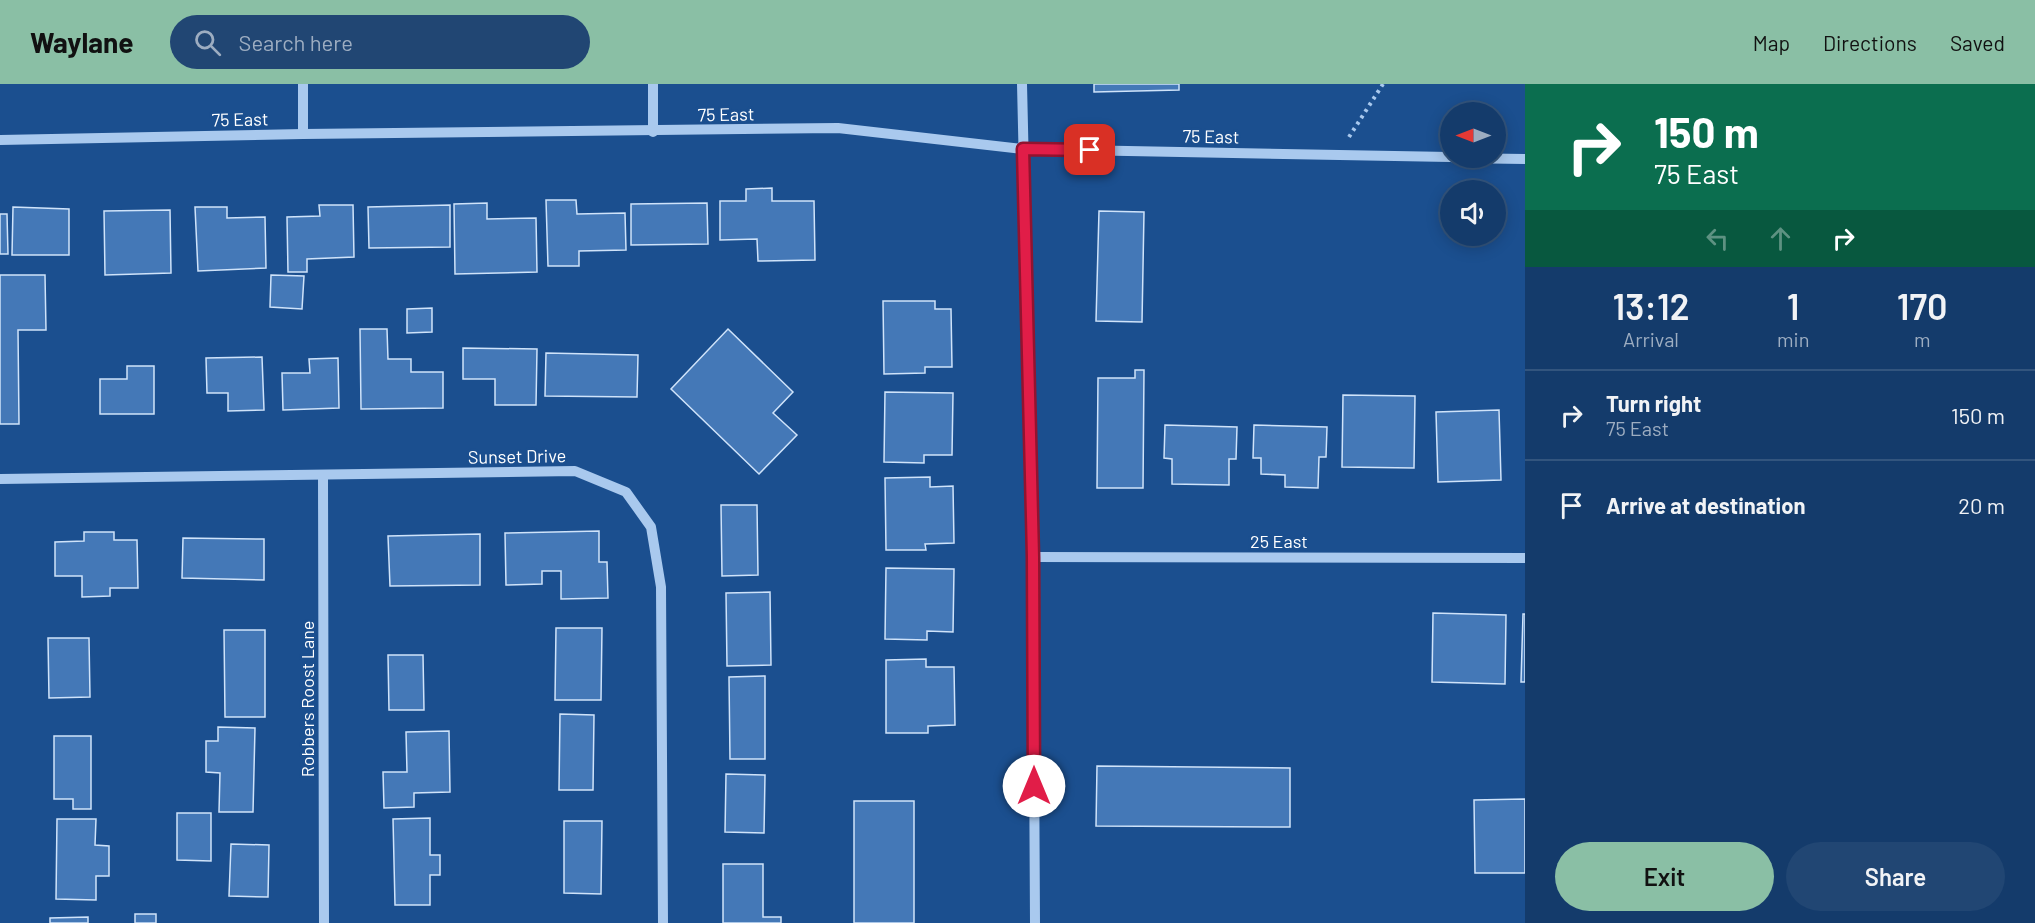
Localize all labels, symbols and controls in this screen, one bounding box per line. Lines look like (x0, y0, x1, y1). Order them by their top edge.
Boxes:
search box (170, 15, 590, 69)
text: Waylane (30, 25, 134, 59)
icon: search (191, 26, 224, 59)
text: Search here (239, 29, 353, 55)
text: Map (1753, 30, 1790, 55)
text: Directions (1823, 30, 1917, 55)
text: Saved (1950, 30, 2005, 55)
north arrow (1440, 102, 1506, 168)
map controls (1440, 102, 1506, 246)
street label: 75 East (697, 103, 755, 125)
text: 150 m (1654, 106, 1759, 156)
street label: 75 East (211, 108, 269, 130)
icon: right (1555, 108, 1633, 186)
pin (1064, 124, 1115, 175)
street label: 75 East (1182, 125, 1240, 147)
icon: arrive (1073, 133, 1106, 166)
text: 75 East (1654, 157, 1739, 189)
button: sound (1440, 180, 1506, 246)
icon: left (1701, 222, 1734, 255)
icon: ahead (1764, 222, 1797, 255)
icon: right (1827, 222, 1860, 255)
text: 13:12 (1612, 284, 1690, 327)
text: 1 (1787, 284, 1800, 327)
text: 170 (1897, 284, 1948, 327)
text: Arrival (1623, 327, 1679, 351)
text: min (1777, 327, 1809, 351)
text: m (1914, 327, 1930, 351)
text: Turn right (1606, 390, 1701, 416)
icon: right (1555, 399, 1588, 432)
text: 150 m (1951, 402, 2005, 428)
text: 75 East (1606, 416, 1669, 440)
street label: Sunset Drive (468, 444, 566, 468)
icon: arrive (1555, 489, 1588, 522)
text: Arrive at destination (1606, 492, 1805, 518)
text: 20 m (1958, 492, 2005, 518)
street label: 25 East (1250, 530, 1308, 552)
street label: Robbers Roost Lane (296, 621, 318, 777)
position arrow (1002, 754, 1066, 818)
button: Exit (1555, 842, 1774, 911)
button: Share (1786, 842, 2005, 911)

